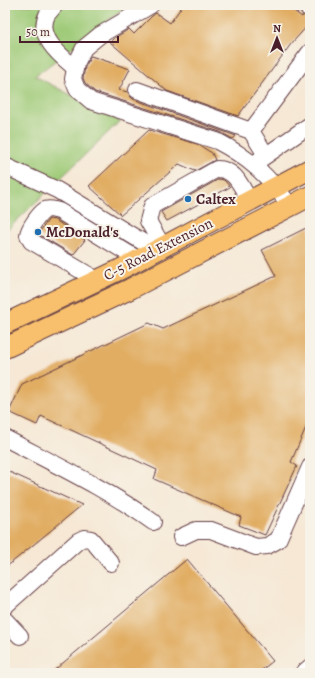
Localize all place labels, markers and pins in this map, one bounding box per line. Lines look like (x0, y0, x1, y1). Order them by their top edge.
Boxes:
place label: Caltex (196, 189, 236, 209)
marker: Caltex (183, 194, 193, 204)
place label: McDonald's (46, 222, 119, 242)
marker: McDonald's (33, 227, 43, 237)

